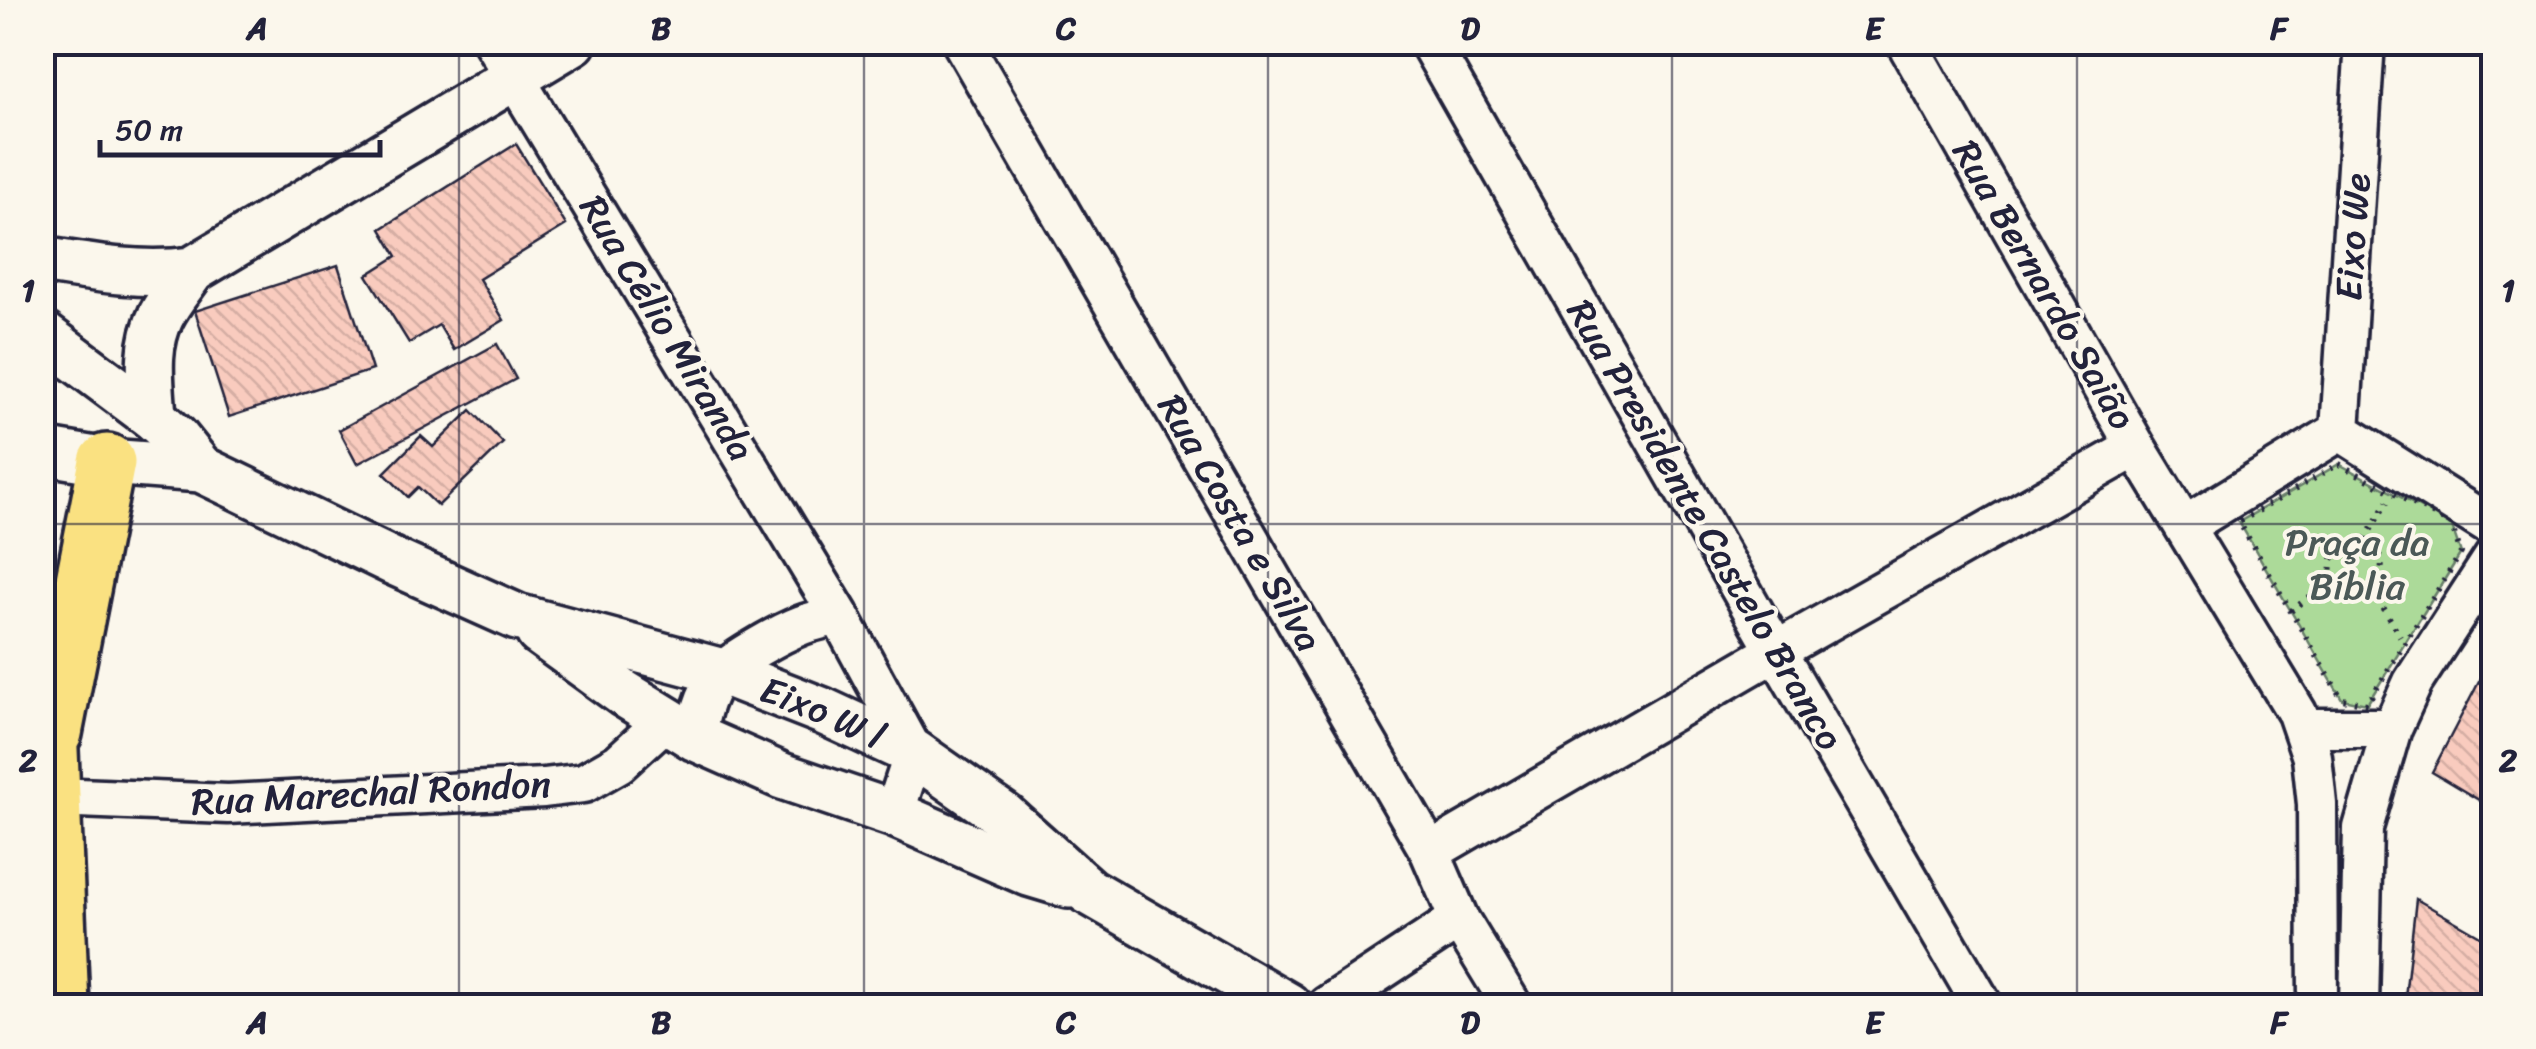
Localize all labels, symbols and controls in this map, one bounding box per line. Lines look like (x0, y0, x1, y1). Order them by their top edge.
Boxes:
text: A (245, 0, 268, 57)
text: B (651, 0, 671, 57)
text: C (1055, 0, 1077, 57)
text: D (1460, 0, 1480, 57)
text: E (1865, 0, 1885, 57)
text: F (2269, 0, 2290, 57)
scale bar (100, 95, 380, 157)
text: 50 m (115, 103, 183, 157)
street label: Rua Bernardo Saião (1933, 127, 2155, 443)
street label: Eixo We (2315, 171, 2391, 303)
street label: Rua Célio Miranda (561, 181, 773, 475)
text: 1 (21, 262, 35, 319)
text: 1 (2501, 262, 2515, 319)
street label: Rua Presidente Castelo Branco (1548, 286, 1862, 764)
street label: Rua Costa e Silva (1139, 381, 1341, 665)
park label: Praça da Bíblia (2285, 509, 2429, 620)
street label: Eixo W l (750, 656, 897, 769)
text: 2 (19, 732, 38, 789)
text: 2 (2499, 732, 2518, 789)
street label: Rua Marechal Rondon (190, 750, 552, 836)
text: A (245, 994, 268, 1049)
text: B (651, 994, 671, 1049)
text: C (1055, 994, 1077, 1049)
text: D (1460, 994, 1480, 1049)
text: E (1865, 994, 1885, 1049)
text: F (2269, 994, 2290, 1049)

